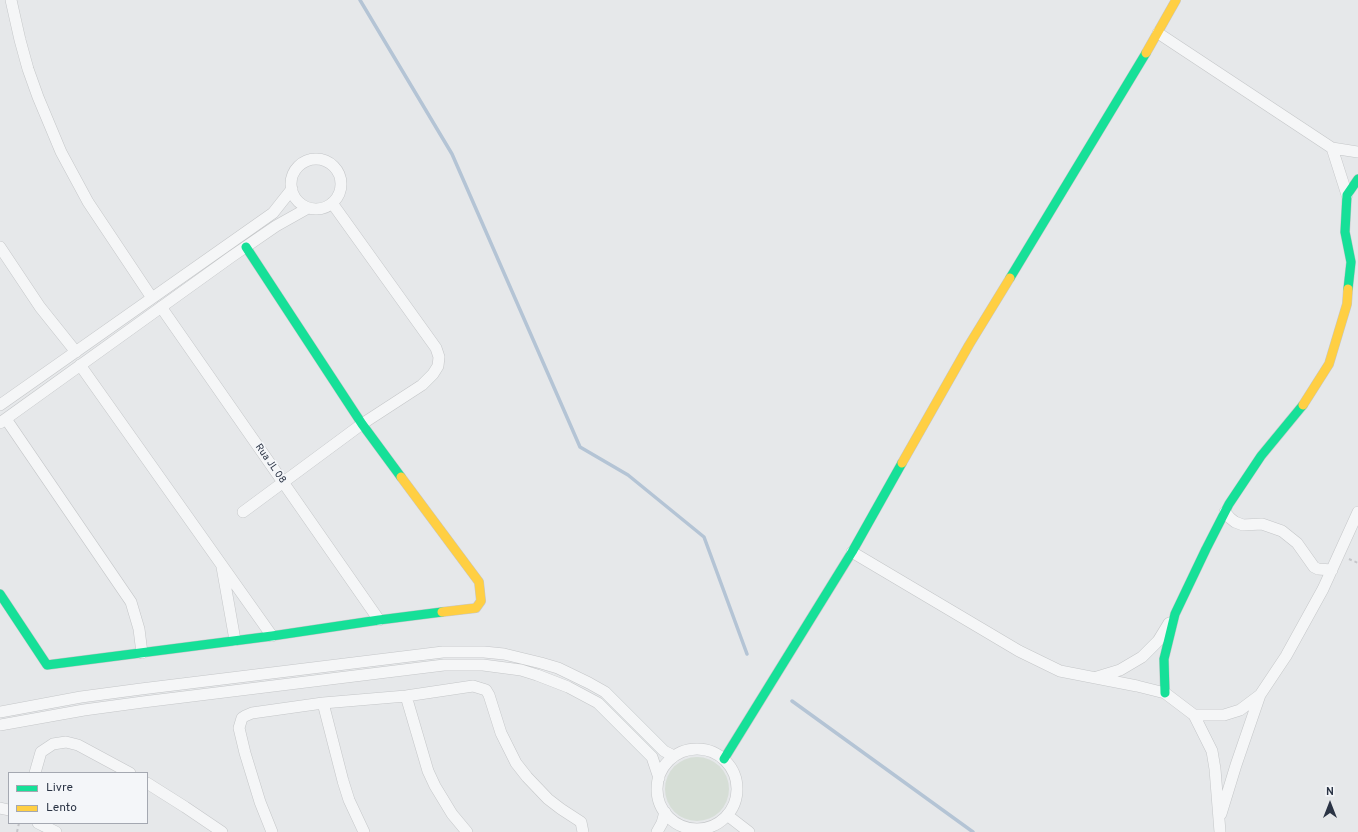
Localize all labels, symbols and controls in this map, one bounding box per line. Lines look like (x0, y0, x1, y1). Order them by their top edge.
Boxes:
street label: Rua JL 08 (252, 442, 288, 486)
legend (8, 772, 148, 824)
text: Livre (46, 780, 73, 796)
north arrow (1310, 784, 1350, 824)
text: N (1326, 785, 1334, 799)
text: Lento (46, 800, 77, 816)

